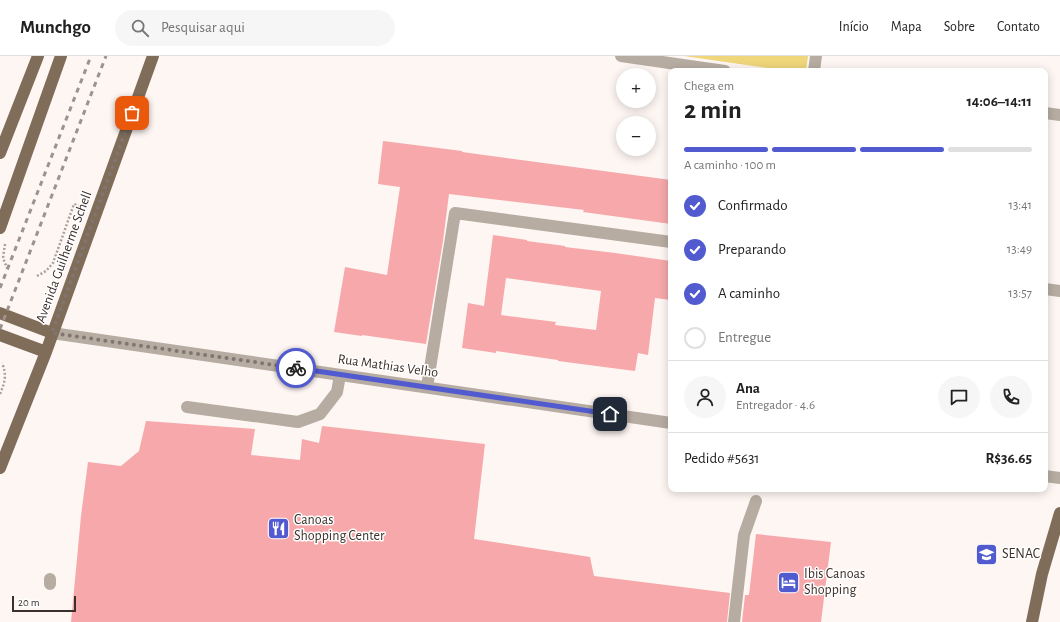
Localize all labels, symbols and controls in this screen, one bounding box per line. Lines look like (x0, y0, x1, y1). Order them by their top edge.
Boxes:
search box (115, 10, 395, 46)
icon: search (129, 17, 151, 39)
text: Munchgo (20, 18, 91, 37)
text: Pesquisar aqui (161, 20, 245, 35)
text: Início (839, 20, 869, 34)
text: Mapa (891, 20, 922, 34)
text: Sobre (944, 20, 975, 34)
text: Contato (997, 20, 1040, 34)
map controls (616, 68, 656, 156)
button: + (616, 68, 656, 108)
text: Chega em (684, 80, 734, 93)
text: 14:06–14:11 (966, 94, 1032, 109)
pin (115, 96, 149, 130)
text: 2 min (684, 97, 742, 123)
icon: bag (121, 102, 143, 124)
button: − (616, 116, 656, 156)
text: A caminho · 100 m (684, 159, 776, 172)
street label: Avenida Guilherme Schell (34, 189, 94, 325)
icon: check (684, 195, 706, 217)
text: Confirmado (718, 198, 788, 213)
text: 13:41 (1008, 199, 1032, 212)
icon: check (684, 239, 706, 261)
text: Preparando (718, 242, 786, 257)
text: 13:49 (1007, 243, 1032, 256)
icon: check (684, 283, 706, 305)
text: A caminho (718, 286, 780, 301)
text: 13:57 (1008, 287, 1032, 300)
text: Entregue (718, 330, 771, 345)
courier (276, 348, 316, 388)
street label: Rua Mathias Velho (337, 352, 439, 380)
icon: bike (285, 357, 307, 379)
button: person (684, 376, 726, 418)
button: chat (938, 376, 980, 418)
button: phone (990, 376, 1032, 418)
text: Ana (736, 381, 760, 396)
pin (593, 397, 627, 431)
text: Entregador · 4.6 (736, 399, 815, 412)
icon: home (599, 403, 621, 425)
text: Pedido #5631 (684, 451, 760, 466)
text: R$36.65 (986, 451, 1032, 466)
place label: Canoas Shopping Center (294, 513, 385, 543)
restaurant icon: Canoas Shopping Center (265, 515, 291, 541)
school or university icon: SENAC (973, 541, 999, 567)
place label: SENAC (1002, 547, 1040, 561)
place label: Ibis Canoas Shopping (804, 567, 865, 597)
hotel icon: Ibis Canoas Shopping (775, 569, 801, 595)
scale bar (12, 594, 76, 613)
text: 20 m (18, 597, 39, 608)

